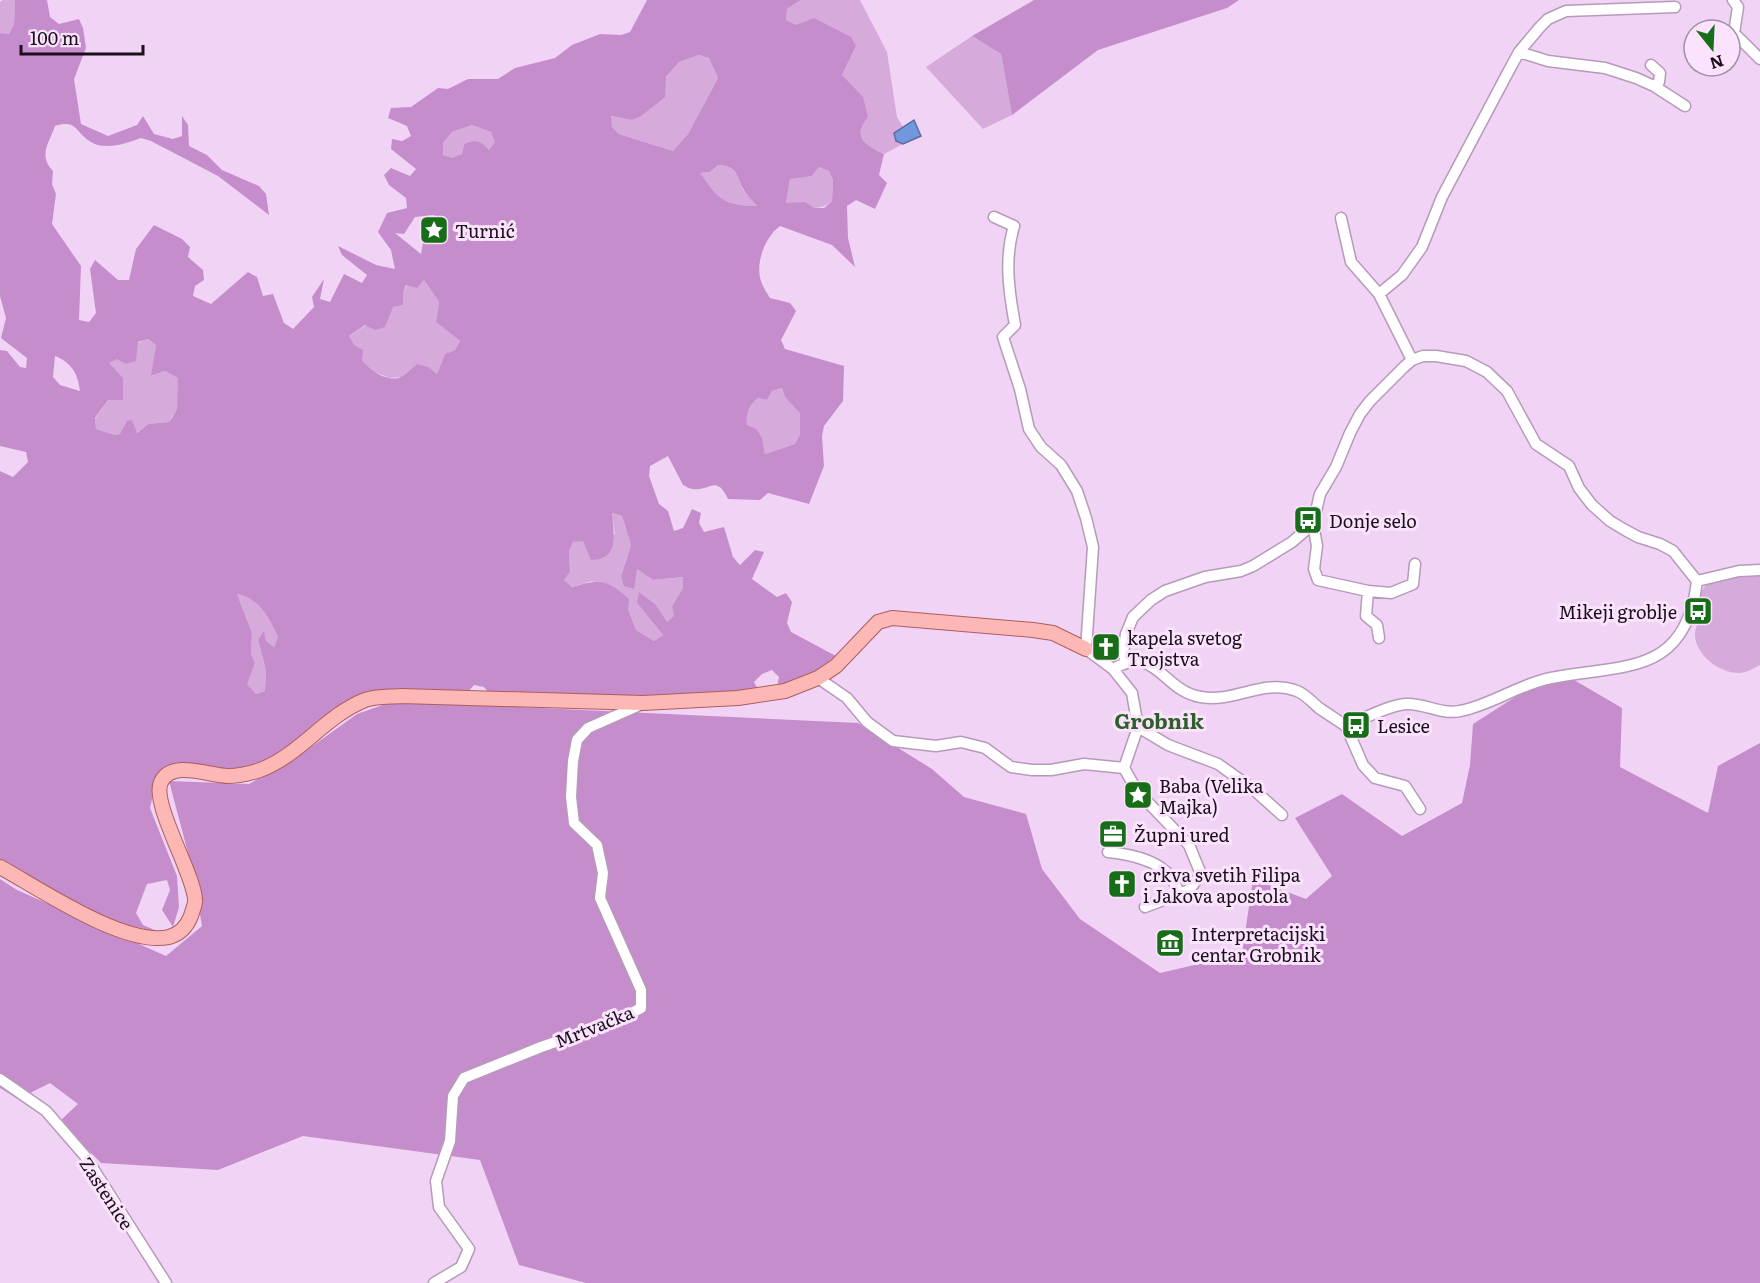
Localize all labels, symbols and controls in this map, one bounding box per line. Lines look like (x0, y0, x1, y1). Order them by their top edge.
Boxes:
scale bar (21, 18, 142, 56)
north arrow (1682, 18, 1742, 78)
text: 100 m (30, 24, 79, 51)
text: N (1707, 50, 1727, 77)
place icon: Turnić (418, 214, 450, 246)
place label: Turnić (455, 217, 515, 244)
bus stop icon: Donje selo (1292, 504, 1324, 536)
place label: Donje selo (1329, 507, 1417, 534)
bus stop icon: Mikeji groblje (1682, 595, 1714, 627)
place label: Mikeji groblje (1558, 598, 1677, 625)
place label: kapela svetog Trojstva (1127, 624, 1243, 672)
church icon: kapela svetog Trojstva (1090, 631, 1122, 663)
district label: Grobnik (1114, 704, 1205, 735)
bus stop icon: Lesice (1340, 709, 1372, 741)
place label: Lesice (1377, 712, 1430, 739)
place label: Baba (Velika Majka) (1159, 772, 1264, 820)
place icon: Baba (Velika Majka) (1122, 779, 1154, 811)
office icon: Župni ured (1097, 818, 1129, 850)
place label: Župni ured (1134, 821, 1230, 848)
place label: crkva svetih Filipa i Jakova apostola (1143, 861, 1301, 909)
church icon: crkva svetih Filipa i Jakova apostola (1106, 868, 1138, 900)
place label: Interpretacijski centar Grobnik (1191, 920, 1325, 968)
museum icon: Interpretacijski centar Grobnik (1154, 927, 1186, 959)
street label: Mrtvačka (551, 998, 638, 1054)
street label: Zastenice (73, 1151, 141, 1235)

